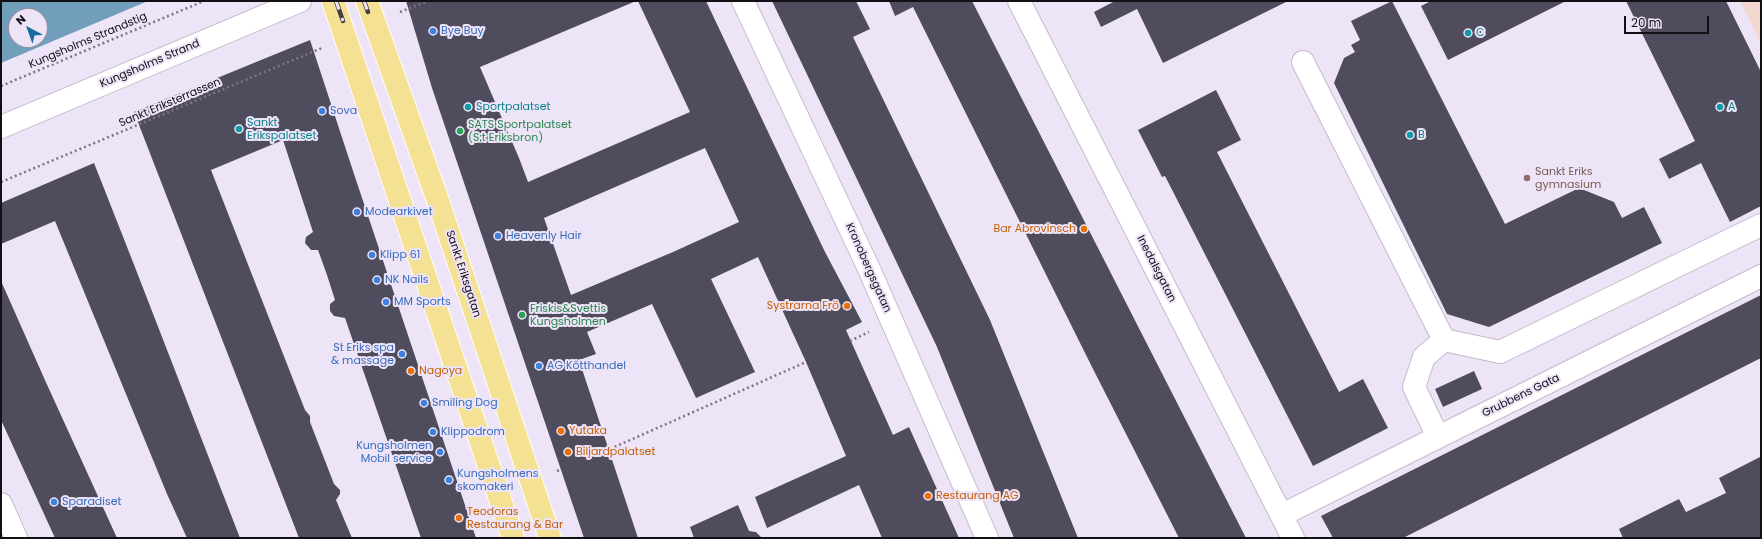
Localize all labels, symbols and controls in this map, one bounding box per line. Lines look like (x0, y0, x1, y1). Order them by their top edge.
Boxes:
north arrow (8, 8, 48, 48)
scale bar (1626, 8, 1711, 34)
street label: Kungsholms Strandstig (27, 10, 149, 72)
text: N (12, 11, 29, 28)
text: 20 m (1631, 14, 1661, 31)
place label: Bye Buy (441, 24, 484, 38)
marker: Bye Buy (428, 26, 438, 36)
place label: C (1476, 26, 1484, 40)
marker: C (1463, 28, 1473, 38)
street label: Kungsholms Strand (98, 37, 202, 91)
street label: Sankt Eriksterrassen (117, 76, 223, 130)
place label: Sportpalatset (476, 100, 551, 114)
place label: A (1728, 100, 1735, 114)
marker: Sportpalatset (463, 102, 473, 112)
marker: A (1715, 102, 1725, 112)
place label: Sova (330, 104, 357, 118)
marker: Sova (317, 106, 327, 116)
place label: Sankt Erikspalatset (247, 116, 316, 142)
place label: SATS Sportpalatset (S:t Eriksbron) (468, 118, 572, 144)
marker: Sankt Erikspalatset (234, 124, 244, 134)
marker: SATS Sportpalatset (S:t Eriksbron) (455, 126, 465, 136)
place label: B (1418, 128, 1425, 142)
marker: B (1405, 130, 1415, 140)
place label: Sankt Eriks gymnasium (1535, 165, 1601, 191)
marker: Sankt Eriks gymnasium (1522, 173, 1532, 183)
place label: Modearkivet (365, 205, 433, 219)
marker: Modearkivet (352, 207, 362, 217)
street label: Kronobergsgatan (842, 221, 894, 315)
place label: Bar Abrovinsch (993, 222, 1076, 236)
marker: Bar Abrovinsch (1079, 224, 1089, 234)
street label: Sankt Eriksgatan (443, 229, 483, 319)
place label: Heavenly Hair (506, 229, 582, 243)
marker: Heavenly Hair (493, 231, 503, 241)
street label: Inedalsgatan (1133, 233, 1179, 305)
place label: Klipp 61 (380, 248, 420, 262)
marker: Klipp 61 (367, 250, 377, 260)
place label: NK Nails (385, 273, 429, 287)
marker: NK Nails (372, 275, 382, 285)
place label: MM Sports (394, 295, 451, 309)
marker: MM Sports (381, 297, 391, 307)
place label: Systrarna Frö (767, 299, 839, 313)
marker: Systrarna Frö (842, 301, 852, 311)
place label: Friskis&Svettis Kungsholmen (530, 302, 606, 328)
marker: Friskis&Svettis Kungsholmen (517, 310, 527, 320)
place label: St Eriks spa & massage (331, 341, 394, 367)
marker: St Eriks spa & massage (397, 349, 407, 359)
place label: AG Kötthandel (547, 359, 626, 373)
marker: AG Kötthandel (534, 361, 544, 371)
place label: Nagoya (419, 364, 462, 378)
marker: Nagoya (406, 366, 416, 376)
street label: Grubbens Gata (1480, 372, 1562, 420)
place label: Smiling Dog (432, 396, 498, 410)
marker: Smiling Dog (419, 398, 429, 408)
place label: Yutaka (569, 424, 607, 438)
place label: Klippodrom (441, 425, 505, 439)
marker: Yutaka (556, 426, 566, 436)
marker: Klippodrom (428, 427, 438, 437)
place label: Kungsholmen Mobil service (356, 439, 432, 465)
place label: Biljardpalatset (576, 445, 655, 459)
marker: Kungsholmen Mobil service (435, 447, 445, 457)
marker: Biljardpalatset (563, 447, 573, 457)
place label: Kungsholmens skomakeri (457, 467, 539, 493)
marker: Kungsholmens skomakeri (444, 475, 454, 485)
place label: Restaurang AG (936, 489, 1019, 503)
marker: Restaurang AG (923, 491, 933, 501)
place label: Sparadiset (62, 495, 122, 509)
marker: Sparadiset (49, 497, 59, 507)
place label: Teodoras Restaurang & Bar (467, 505, 563, 531)
marker: Teodoras Restaurang & Bar (454, 513, 464, 523)

